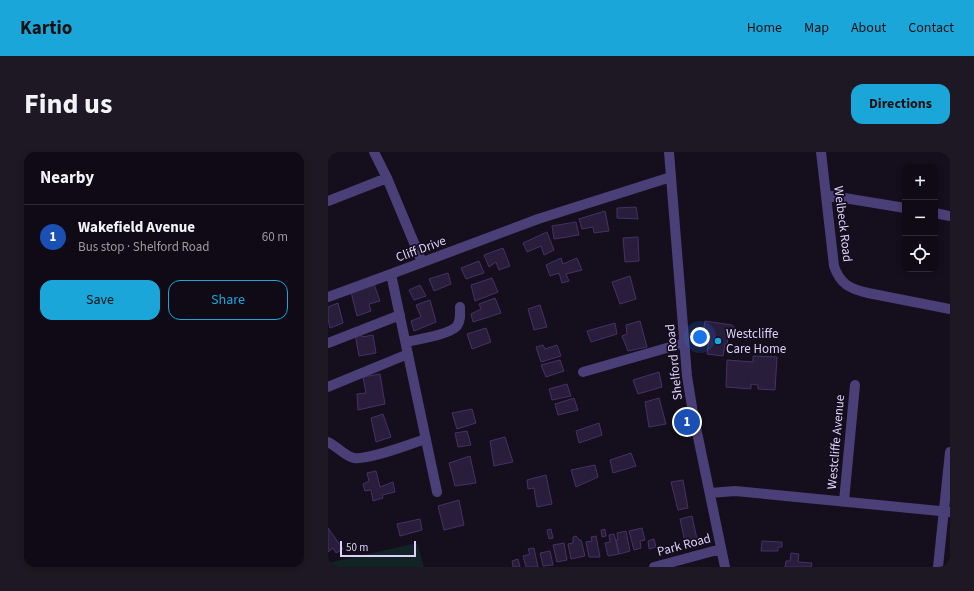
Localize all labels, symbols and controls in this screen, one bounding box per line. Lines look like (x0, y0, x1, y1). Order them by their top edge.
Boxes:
text: Kartio (20, 15, 72, 42)
text: Home (747, 18, 782, 38)
text: Map (804, 18, 829, 38)
text: About (851, 18, 886, 38)
text: Contact (908, 18, 954, 38)
text: Find us (24, 84, 112, 124)
button: Directions (851, 84, 950, 124)
map controls (902, 164, 938, 272)
button: + (902, 164, 938, 200)
text: Nearby (40, 166, 94, 190)
street label: Welbeck Road (829, 185, 857, 263)
button: − (902, 200, 938, 236)
text: Wakefield Avenue (78, 217, 195, 238)
text: 1 (50, 228, 56, 246)
text: 60 m (262, 228, 288, 246)
street label: Cliff Drive (393, 232, 449, 266)
button: locate (902, 236, 938, 272)
text: Bus stop · Shelford Road (78, 238, 209, 256)
button: Save (40, 280, 160, 320)
button: Share (168, 280, 288, 320)
street label: Shelford Road (661, 323, 687, 401)
place label: Westcliffe Care Home (726, 325, 786, 358)
your location (690, 327, 710, 347)
marker: Westcliffe Care Home (713, 336, 723, 346)
street label: Westcliffe Avenue (823, 394, 849, 490)
pin: 1 (674, 407, 700, 437)
street label: Park Road (655, 529, 713, 561)
scale bar (340, 539, 416, 558)
text: 50 m (346, 540, 368, 555)

